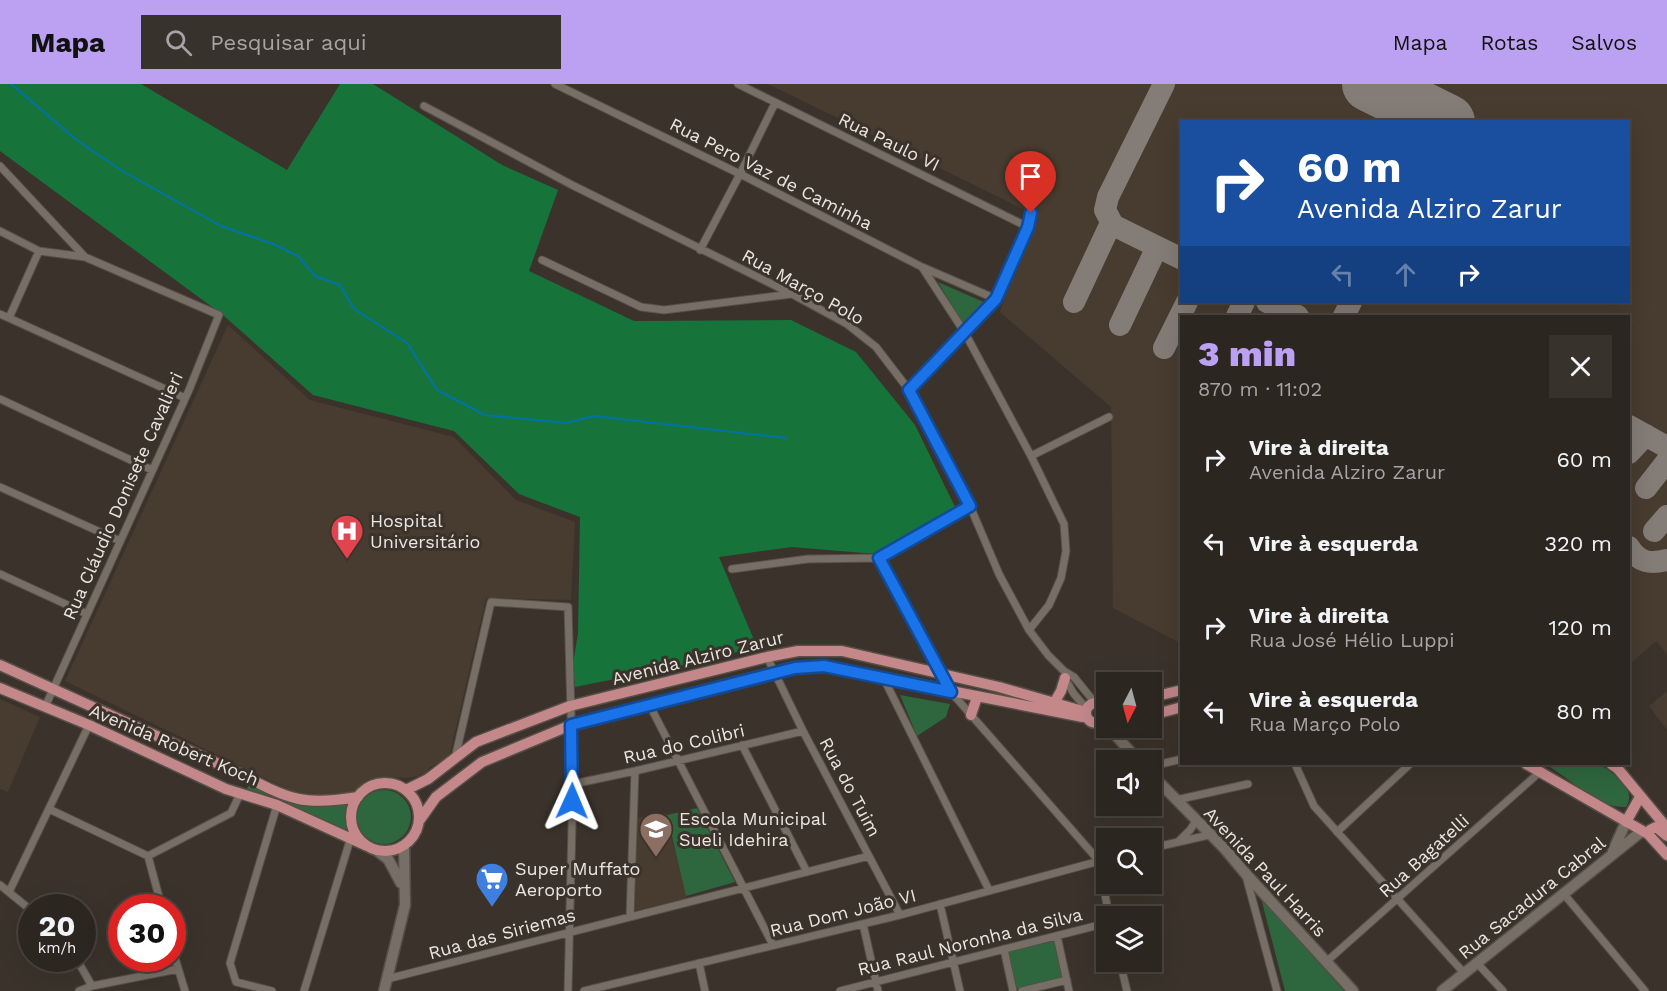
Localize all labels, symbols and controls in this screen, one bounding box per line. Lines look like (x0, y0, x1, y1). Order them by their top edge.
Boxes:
search box (141, 15, 561, 69)
text: Mapa (30, 26, 105, 59)
icon: search (162, 26, 195, 59)
text: Pesquisar aqui (210, 30, 367, 55)
text: Mapa (1393, 30, 1447, 55)
text: Rotas (1480, 30, 1538, 55)
text: Salvos (1571, 30, 1637, 55)
street label: Rua Paulo VI (835, 108, 943, 175)
street label: Rua Pero Vaz de Caminha (666, 113, 876, 234)
text: 60 m (1297, 143, 1401, 192)
icon: right (1198, 144, 1276, 222)
pin (1005, 151, 1056, 213)
icon: arrive (1014, 160, 1047, 193)
text: Avenida Alziro Zarur (1297, 193, 1562, 225)
street label: Rua Março Polo (739, 244, 868, 329)
icon: left (1326, 258, 1359, 291)
icon: ahead (1389, 258, 1422, 291)
icon: right (1452, 258, 1485, 291)
text: 3 min (1198, 333, 1296, 375)
button: close (1549, 335, 1612, 398)
street label: Rua Cláudio Donisete Cavalieri (58, 369, 187, 623)
text: 870 m · 11:02 (1198, 377, 1322, 401)
text: Vire à direita (1249, 435, 1389, 460)
icon: right (1198, 443, 1231, 476)
text: 60 m (1556, 447, 1612, 472)
text: Avenida Alziro Zarur (1249, 460, 1445, 484)
place label: Hospital Universitário (370, 510, 480, 552)
hospital icon: Hospital Universitário (329, 513, 365, 560)
icon: left (1198, 527, 1231, 560)
text: Vire à esquerda (1249, 531, 1418, 556)
text: 320 m (1544, 531, 1612, 556)
text: Vire à direita (1249, 603, 1389, 628)
icon: right (1198, 611, 1231, 644)
text: 120 m (1548, 615, 1612, 640)
street label: Avenida Alziro Zarur (610, 626, 786, 689)
text: Rua José Hélio Luppi (1249, 628, 1454, 652)
north arrow (1096, 672, 1162, 738)
map controls (1096, 672, 1162, 972)
text: Vire à esquerda (1249, 687, 1418, 712)
icon: left (1198, 695, 1231, 728)
street label: Avenida Robert Koch (86, 699, 262, 790)
text: 80 m (1556, 699, 1612, 724)
text: Rua Março Polo (1249, 712, 1400, 736)
street label: Rua do Colibri (621, 719, 747, 768)
street label: Rua do Tuim (816, 734, 885, 840)
button: sound (1096, 750, 1162, 816)
position arrow (540, 769, 604, 833)
street label: Avenida Paul Harris (1200, 802, 1331, 941)
place label: Escola Municipal Sueli Idehira (679, 808, 827, 850)
street label: Rua Bagatelli (1374, 810, 1473, 902)
school or university icon: Escola Municipal Sueli Idehira (638, 811, 674, 858)
button: search (1096, 828, 1162, 894)
street label: Rua Sacadura Cabral (1454, 832, 1610, 963)
place label: Super Muffato Aeroporto (515, 858, 640, 900)
supermarket icon: Super Muffato Aeroporto (474, 861, 510, 908)
street label: Rua Dom João VI (768, 884, 918, 941)
speed limit sign: 30 (108, 894, 186, 972)
street label: Rua Raul Noronha da Silva (855, 903, 1084, 980)
street label: Rua das Siriemas (426, 904, 578, 963)
button: layers (1096, 906, 1162, 972)
text: 20 (38, 908, 76, 943)
text: km/h (38, 939, 76, 957)

